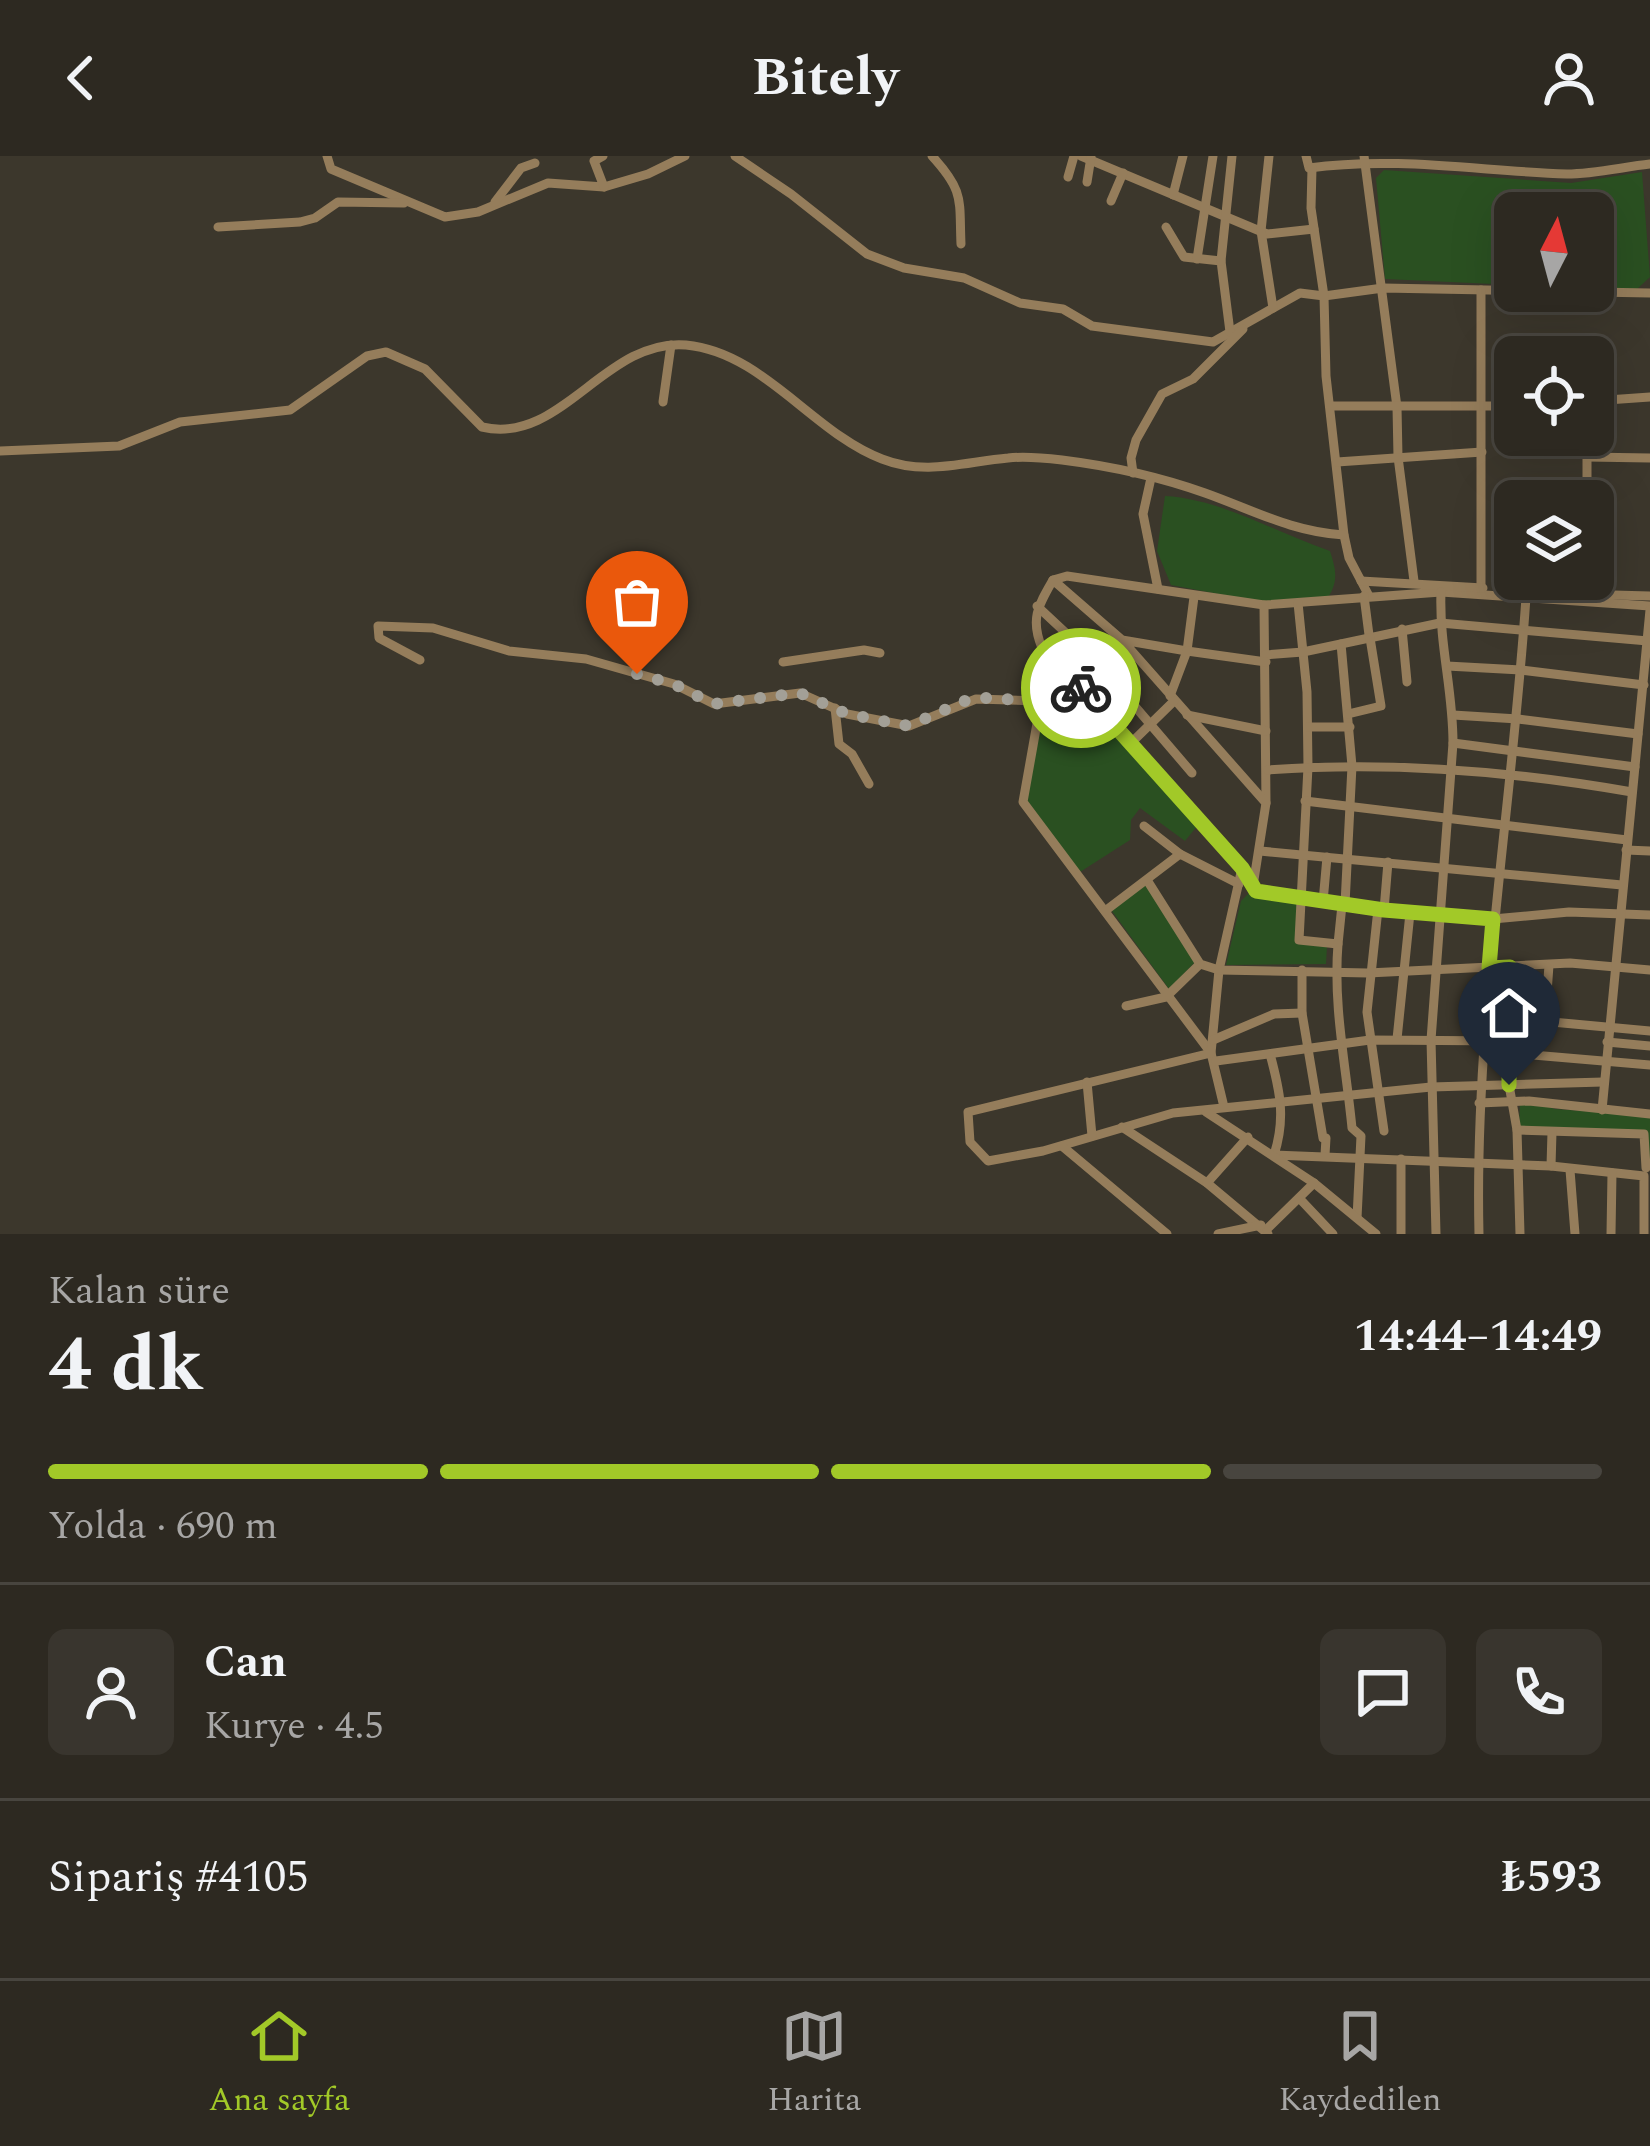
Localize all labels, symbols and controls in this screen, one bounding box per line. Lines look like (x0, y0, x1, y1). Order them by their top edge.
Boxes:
text: Bitely (752, 37, 898, 119)
icon: back (48, 45, 114, 111)
icon: person (1536, 45, 1602, 111)
north arrow (1494, 192, 1614, 312)
map controls (1494, 192, 1614, 600)
button: locate (1494, 336, 1614, 456)
button: layers (1494, 480, 1614, 600)
pin (586, 551, 688, 674)
icon: bag (604, 569, 670, 635)
courier (1021, 628, 1141, 748)
icon: bike (1048, 655, 1114, 721)
pin (1458, 962, 1560, 1085)
icon: home (1476, 980, 1542, 1046)
text: Kalan süre (48, 1262, 230, 1321)
text: 14:44–14:49 (1353, 1302, 1602, 1371)
text: 4 dk (48, 1306, 204, 1425)
text: Yolda · 690 m (48, 1497, 278, 1556)
text: Can (204, 1628, 287, 1697)
button: person (48, 1629, 174, 1755)
button: chat (1320, 1629, 1446, 1755)
button: phone (1476, 1629, 1602, 1755)
text: Kurye · 4.5 (204, 1697, 384, 1756)
text: Sipariş #4105 (48, 1843, 309, 1912)
text: ₺593 (1501, 1843, 1602, 1912)
tab: Ana sayfa (209, 2003, 350, 2125)
tab: Harita (767, 2003, 861, 2125)
tab: Kaydedilen (1278, 2003, 1441, 2125)

